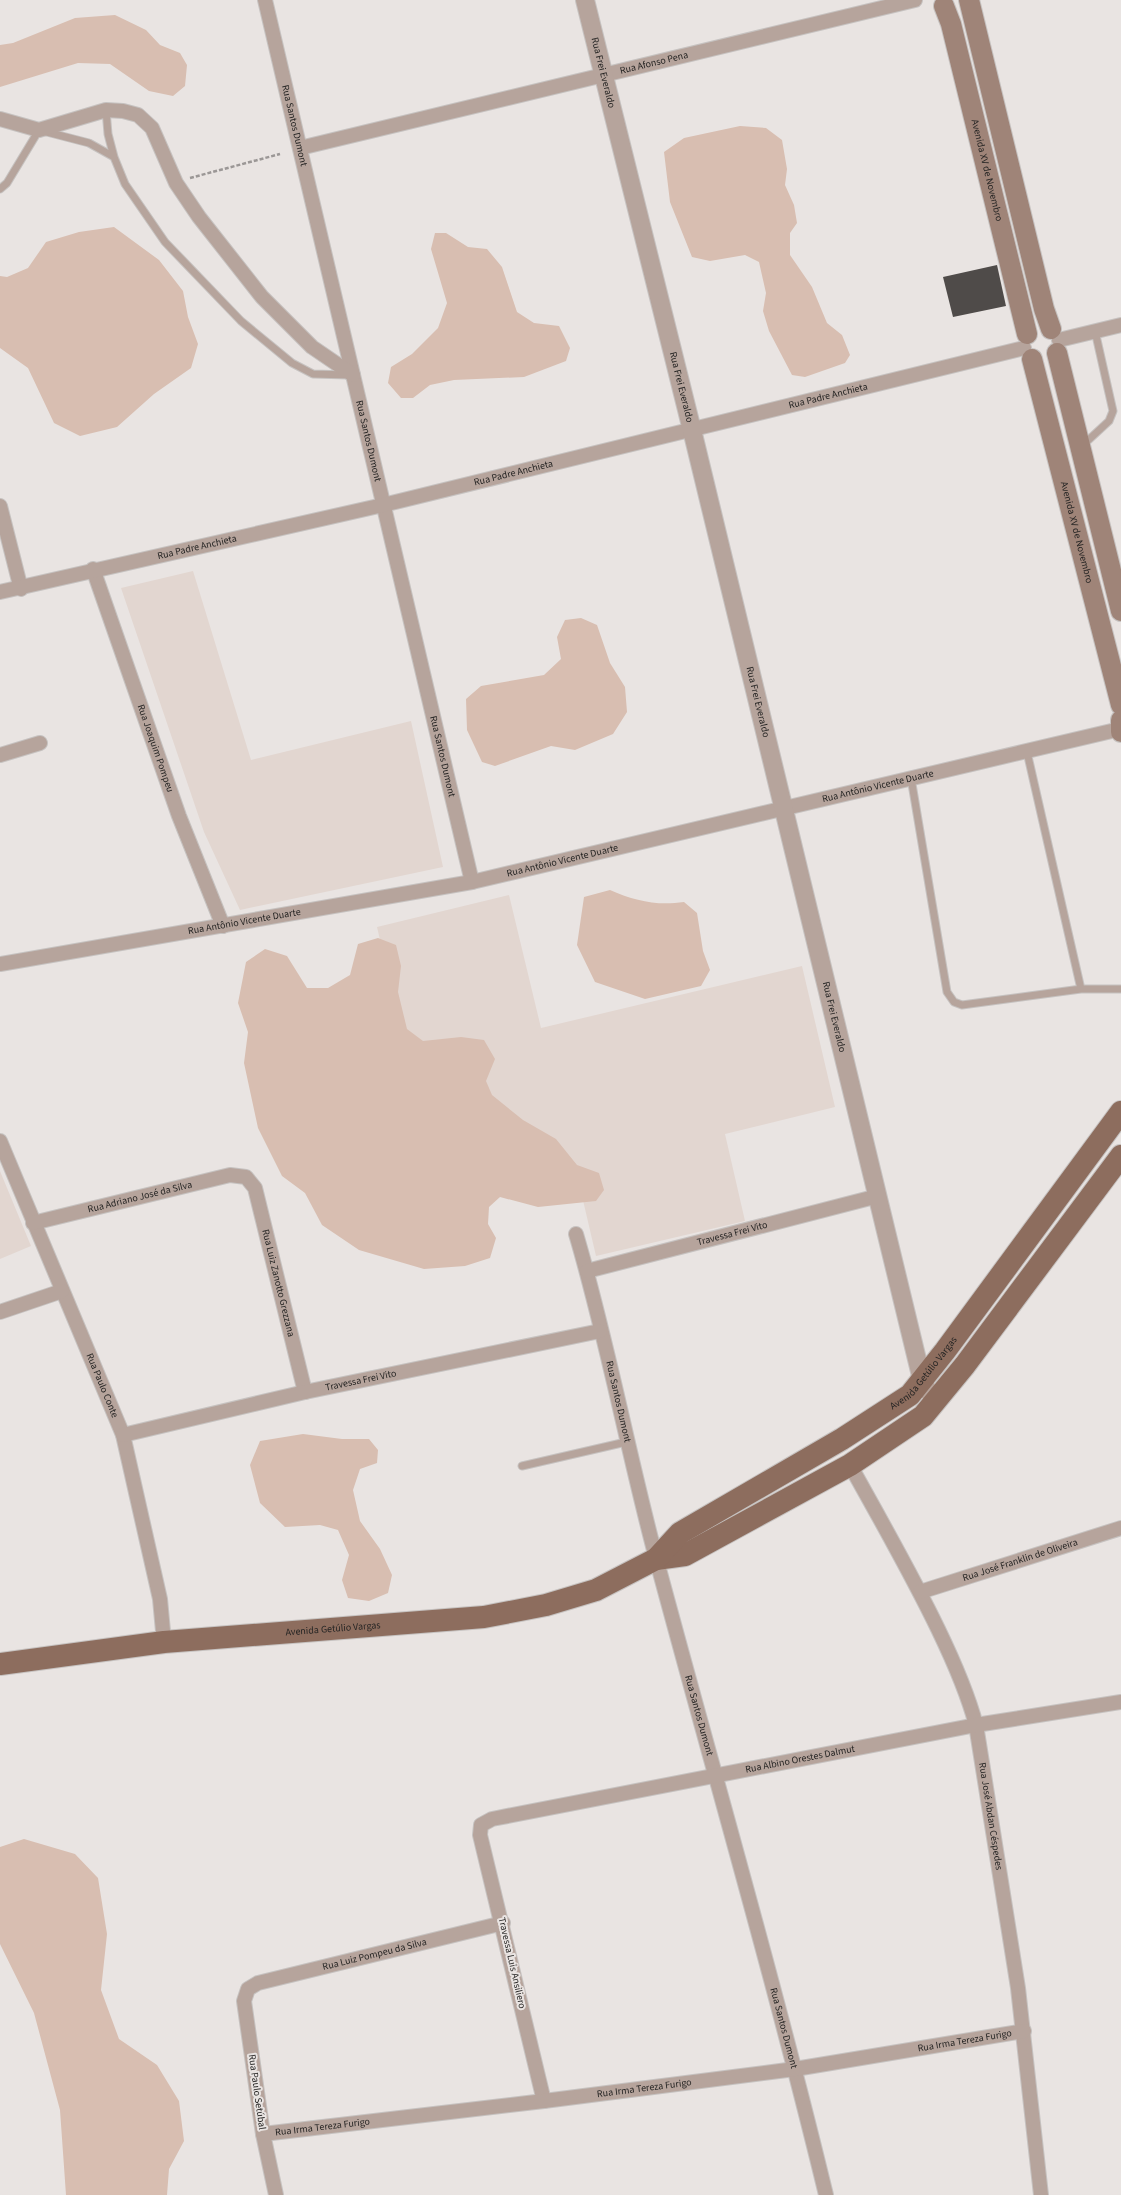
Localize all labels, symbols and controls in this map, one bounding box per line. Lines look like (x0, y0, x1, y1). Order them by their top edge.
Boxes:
street label: Rua Frei Everaldo (588, 36, 619, 110)
street label: Rua Afonso Pena (618, 48, 689, 78)
street label: Rua Santos Dumont (278, 84, 311, 168)
street label: Avenida XV de Novembro (968, 118, 1006, 223)
street label: Rua Frei Everaldo (666, 350, 697, 424)
street label: Rua Padre Anchieta (787, 380, 869, 412)
street label: Rua Santos Dumont (352, 399, 385, 484)
street label: Rua Padre Anchieta (472, 457, 554, 489)
street label: Avenida XV de Novembro (1057, 480, 1096, 585)
street label: Rua Padre Anchieta (156, 531, 238, 563)
street label: Rua Frei Everaldo (743, 665, 773, 739)
street label: Rua Joaquim Pompeu (134, 703, 177, 794)
street label: Rua Santos Dumont (426, 714, 459, 799)
street label: Rua Antônio Vicente Duarte (821, 766, 935, 806)
street label: Rua Antônio Vicente Duarte (505, 841, 620, 881)
street label: Rua Antônio Vicente Duarte (187, 905, 302, 938)
street label: Rua Frei Everaldo (819, 980, 849, 1054)
street label: Rua Adriano José da Silva (86, 1177, 194, 1216)
street label: Travessa Frei Vito (696, 1218, 769, 1249)
street label: Rua Luiz Zanotto Grezzana (258, 1228, 298, 1338)
street label: Avenida Getúlio Vargas (887, 1334, 960, 1413)
street label: Rua Paulo Conte (83, 1351, 122, 1420)
street label: Rua Santos Dumont (602, 1360, 635, 1444)
street label: Travessa Frei Vito (324, 1366, 398, 1395)
street label: Rua José Franklin de Oliveira (961, 1535, 1079, 1585)
street label: Avenida Getúlio Vargas (285, 1618, 381, 1639)
street label: Rua Santos Dumont (681, 1674, 717, 1758)
street label: Rua Albino Orestes Dalmut (744, 1742, 857, 1777)
street label: Rua José Abdan Céspedes (975, 1761, 1006, 1871)
street label: Travessa Luis Ansiliero (495, 1916, 529, 2010)
street label: Rua Luiz Pompeu da Silva (321, 1935, 428, 1974)
street label: Rua Santos Dumont (766, 1986, 801, 2071)
street label: Rua Irma Tereza Furigo (917, 2026, 1013, 2056)
street label: Rua Paulo Setúbal (245, 2053, 269, 2131)
street label: Rua Irma Tereza Furigo (596, 2075, 692, 2101)
street label: Rua Irma Tereza Furigo (274, 2114, 371, 2140)

